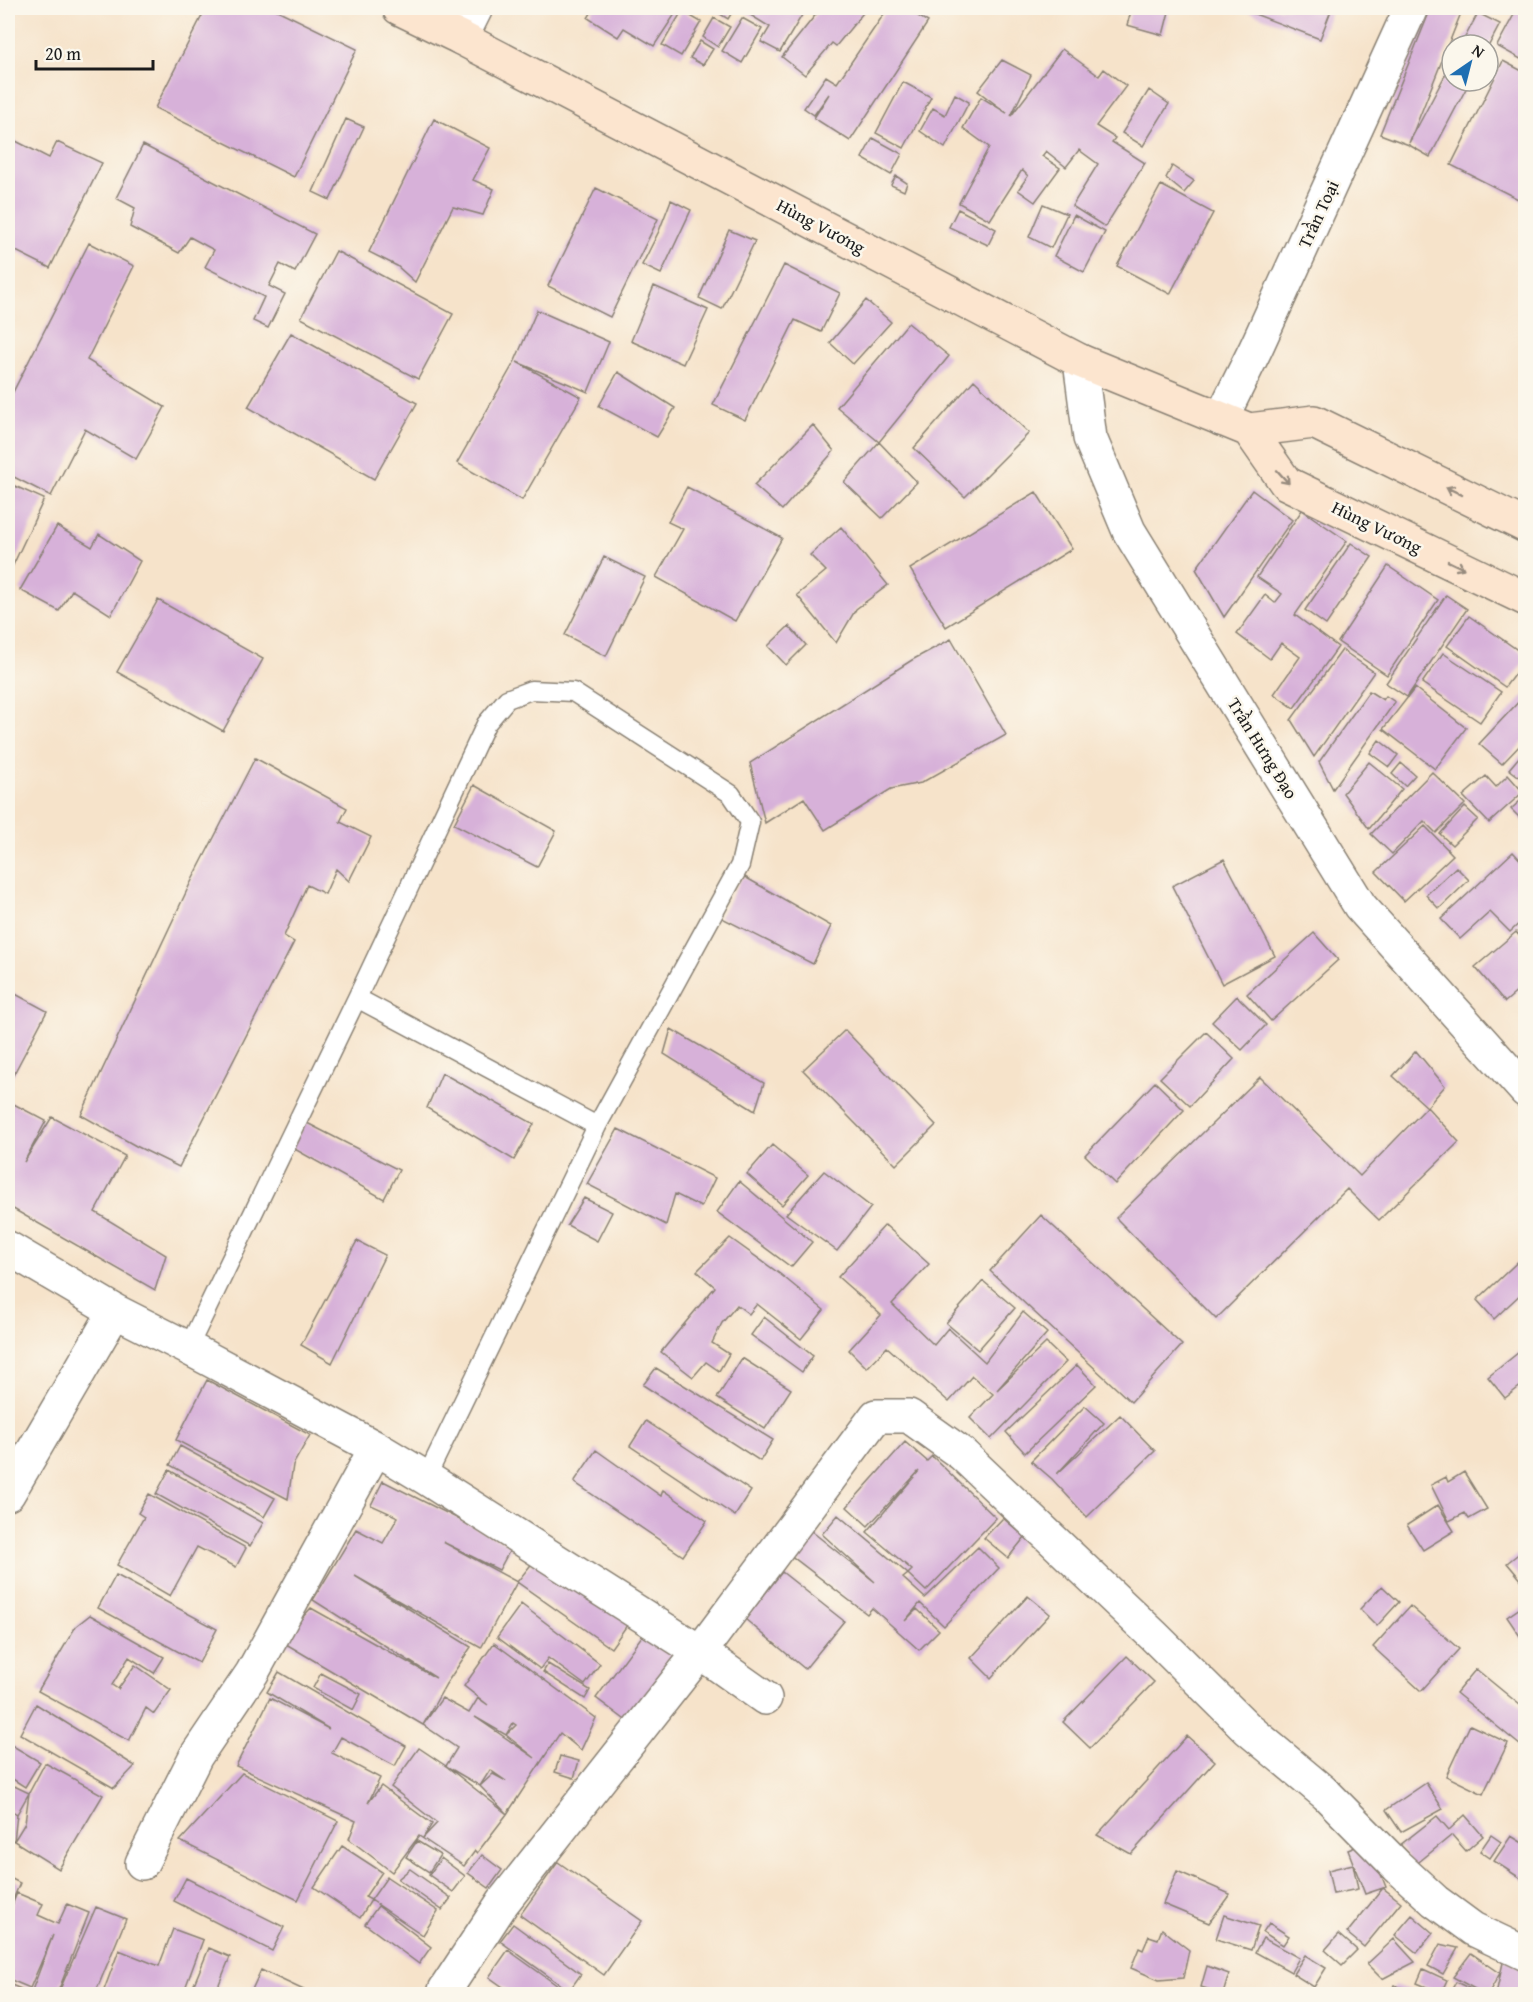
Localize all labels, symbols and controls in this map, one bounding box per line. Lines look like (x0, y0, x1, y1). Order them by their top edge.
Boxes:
scale bar (36, 33, 153, 71)
north arrow (1440, 33, 1500, 93)
text: N (1467, 38, 1490, 64)
text: 20 m (45, 40, 81, 67)
street label: Trần Toại (1291, 176, 1345, 252)
street label: Hùng Vương (772, 191, 870, 261)
one-way arrow (1276, 469, 1290, 485)
one-way arrow (1446, 484, 1464, 496)
street label: Hùng Vương (1328, 494, 1427, 560)
one-way arrow (1447, 560, 1465, 572)
street label: Trần Hưng Đạo (1221, 692, 1305, 804)

